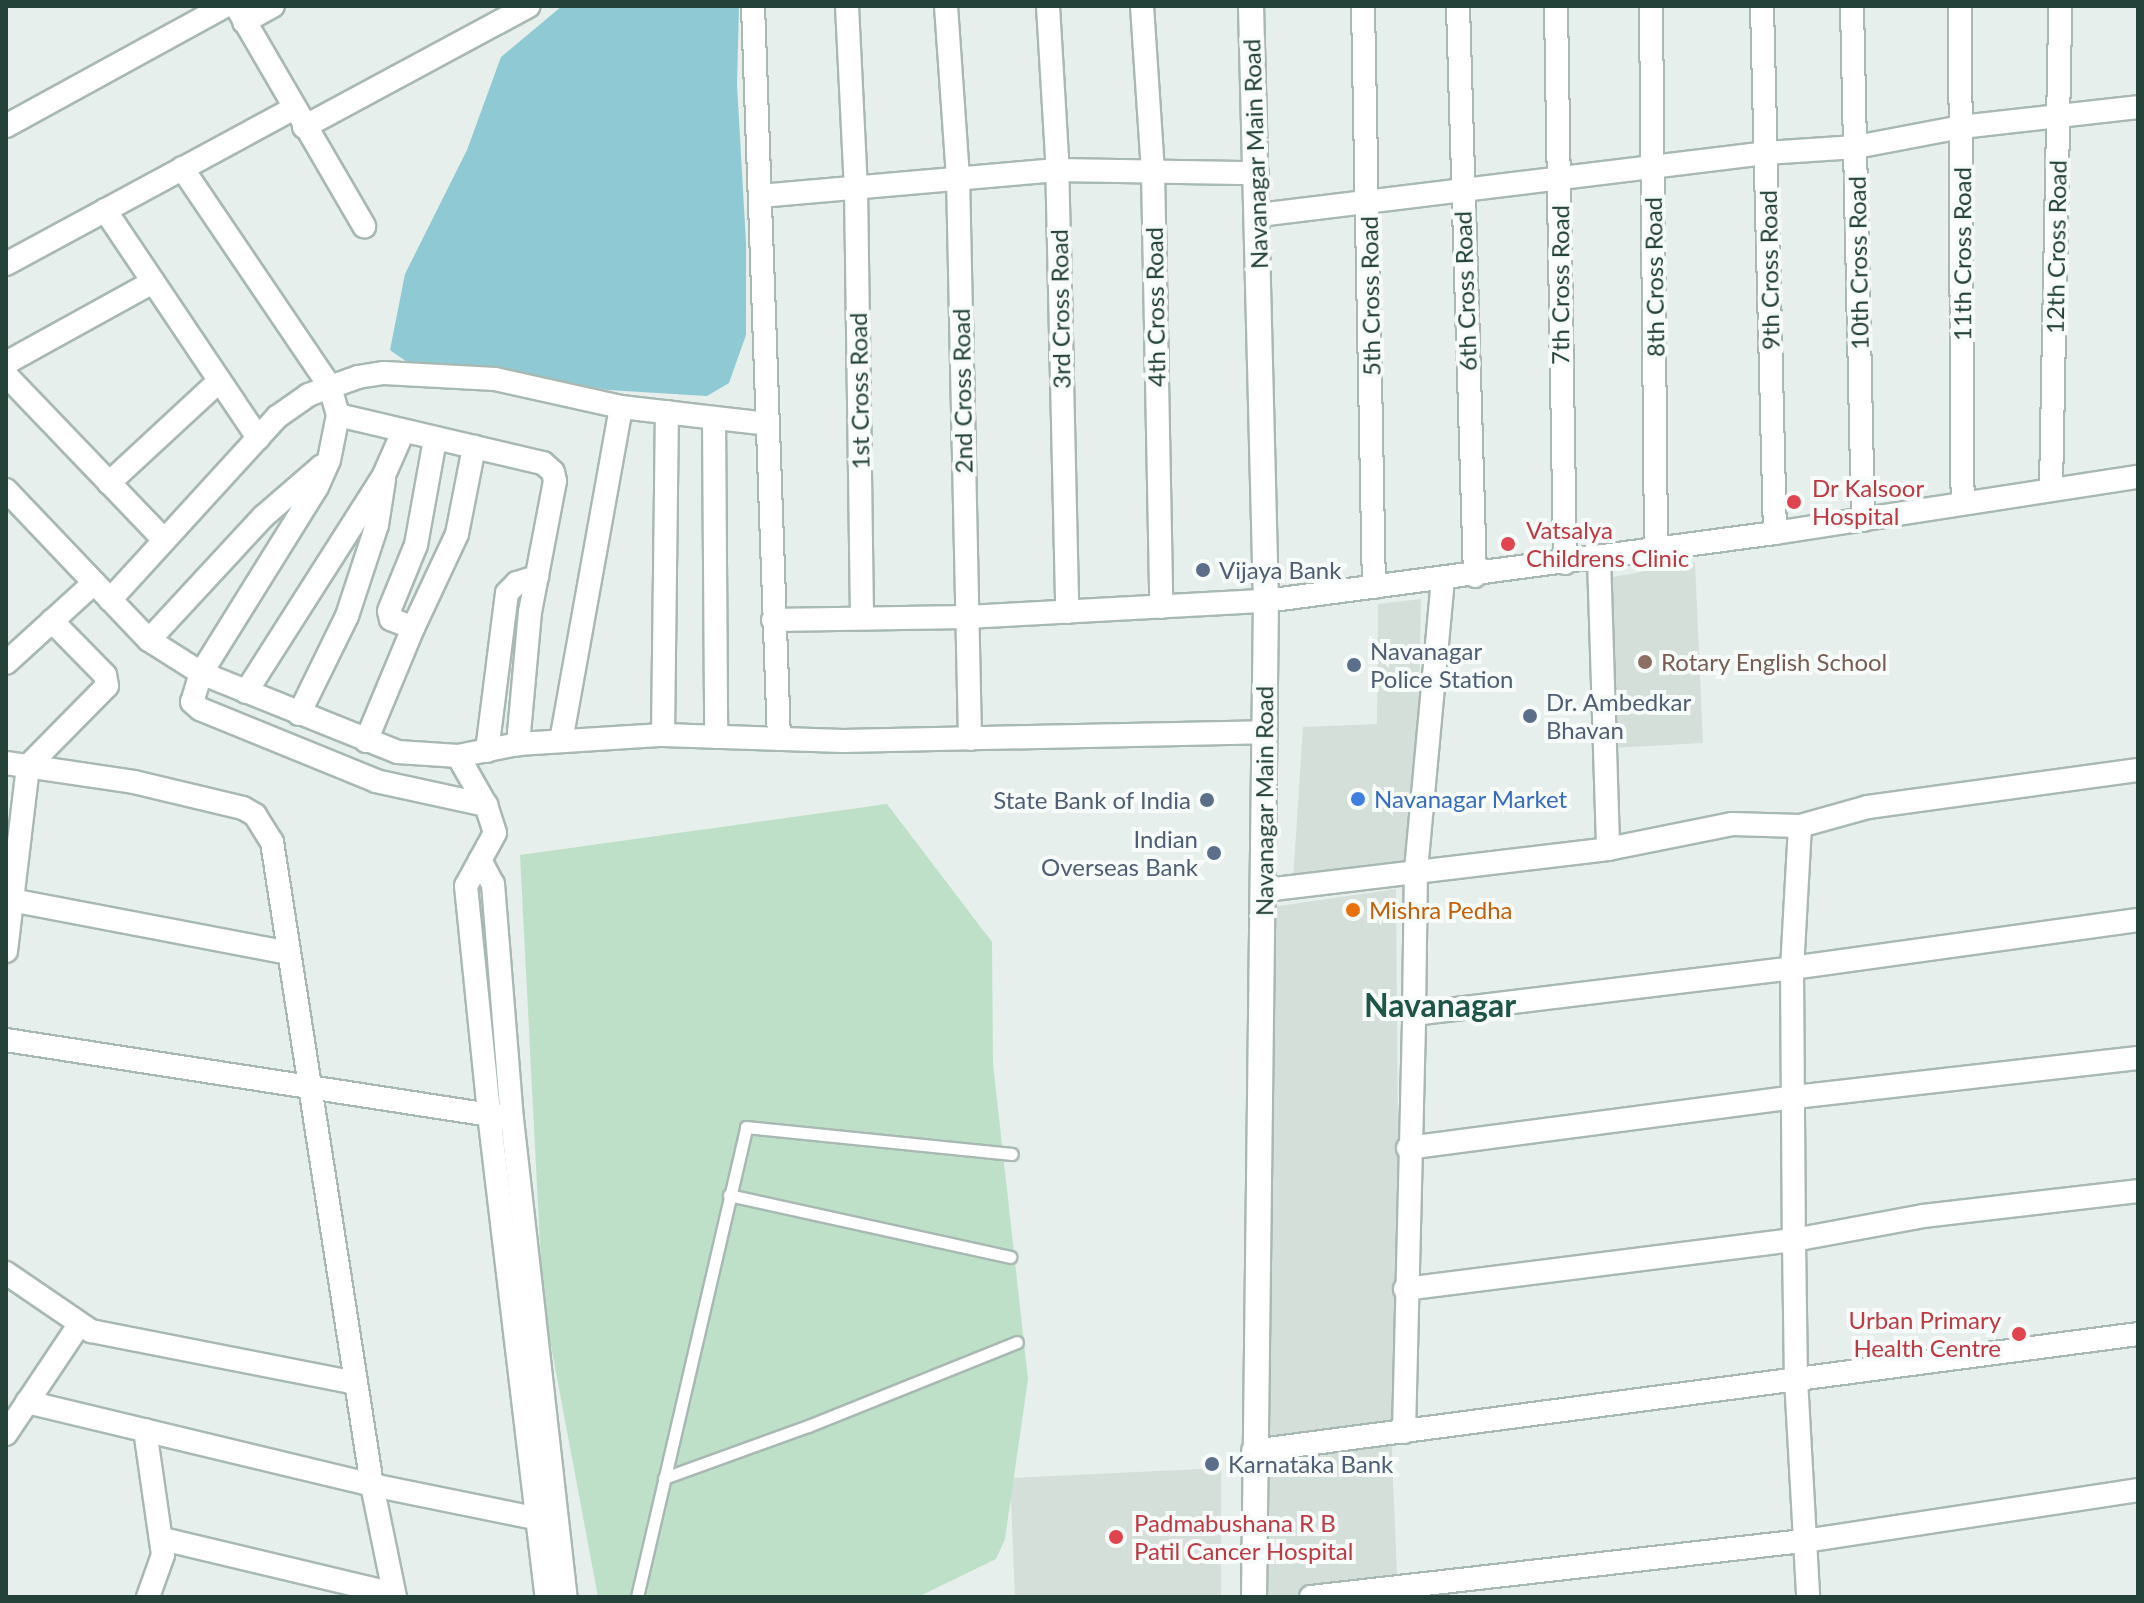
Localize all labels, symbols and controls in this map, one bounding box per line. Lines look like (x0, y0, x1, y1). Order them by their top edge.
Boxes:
street label: Navanagar Main Road (1237, 38, 1273, 270)
street label: 12th Cross Road (2040, 160, 2072, 334)
street label: 11th Cross Road (1948, 167, 1976, 341)
street label: 10th Cross Road (1842, 176, 1874, 350)
street label: 9th Cross Road (1753, 190, 1785, 350)
street label: 8th Cross Road (1638, 197, 1670, 357)
street label: 7th Cross Road (1546, 205, 1574, 365)
street label: 6th Cross Road (1448, 211, 1482, 371)
street label: 5th Cross Road (1354, 216, 1386, 376)
street label: 4th Cross Road (1139, 227, 1171, 387)
street label: 3rd Cross Road (1044, 229, 1076, 389)
street label: 2nd Cross Road (946, 308, 978, 474)
street label: 1st Cross Road (843, 312, 875, 470)
place label: Dr Kalsoor Hospital (1812, 474, 1925, 530)
marker: Dr Kalsoor Hospital (1783, 491, 1805, 513)
place label: Vatsalya Childrens Clinic (1526, 516, 1689, 572)
marker: Vatsalya Childrens Clinic (1497, 533, 1519, 555)
place label: Vijaya Bank (1219, 556, 1341, 584)
marker: Vijaya Bank (1194, 561, 1212, 579)
place label: Navanagar Police Station (1370, 637, 1514, 693)
place label: Rotary English School (1661, 648, 1888, 676)
marker: Rotary English School (1636, 653, 1654, 671)
marker: Navanagar Police Station (1345, 656, 1363, 674)
street label: Navanagar Main Road (1250, 686, 1278, 916)
place label: Dr. Ambedkar Bhavan (1546, 688, 1692, 744)
marker: Dr. Ambedkar Bhavan (1521, 707, 1539, 725)
place label: Navanagar Market (1374, 785, 1568, 813)
place label: State Bank of India (993, 786, 1191, 814)
marker: Navanagar Market (1349, 790, 1367, 808)
marker: State Bank of India (1198, 791, 1216, 809)
place label: Indian Overseas Bank (1041, 825, 1198, 881)
marker: Indian Overseas Bank (1205, 844, 1223, 862)
place label: Mishra Pedha (1369, 896, 1512, 924)
marker: Mishra Pedha (1344, 901, 1362, 919)
district label: Navanagar (1364, 986, 1516, 1024)
place label: Urban Primary Health Centre (1849, 1306, 2001, 1362)
marker: Urban Primary Health Centre (2008, 1323, 2030, 1345)
place label: Karnataka Bank (1228, 1450, 1393, 1478)
marker: Karnataka Bank (1203, 1455, 1221, 1473)
place label: Padmabushana R B Patil Cancer Hospital (1134, 1509, 1354, 1565)
marker: Padmabushana R B Patil Cancer Hospital (1105, 1526, 1127, 1548)

